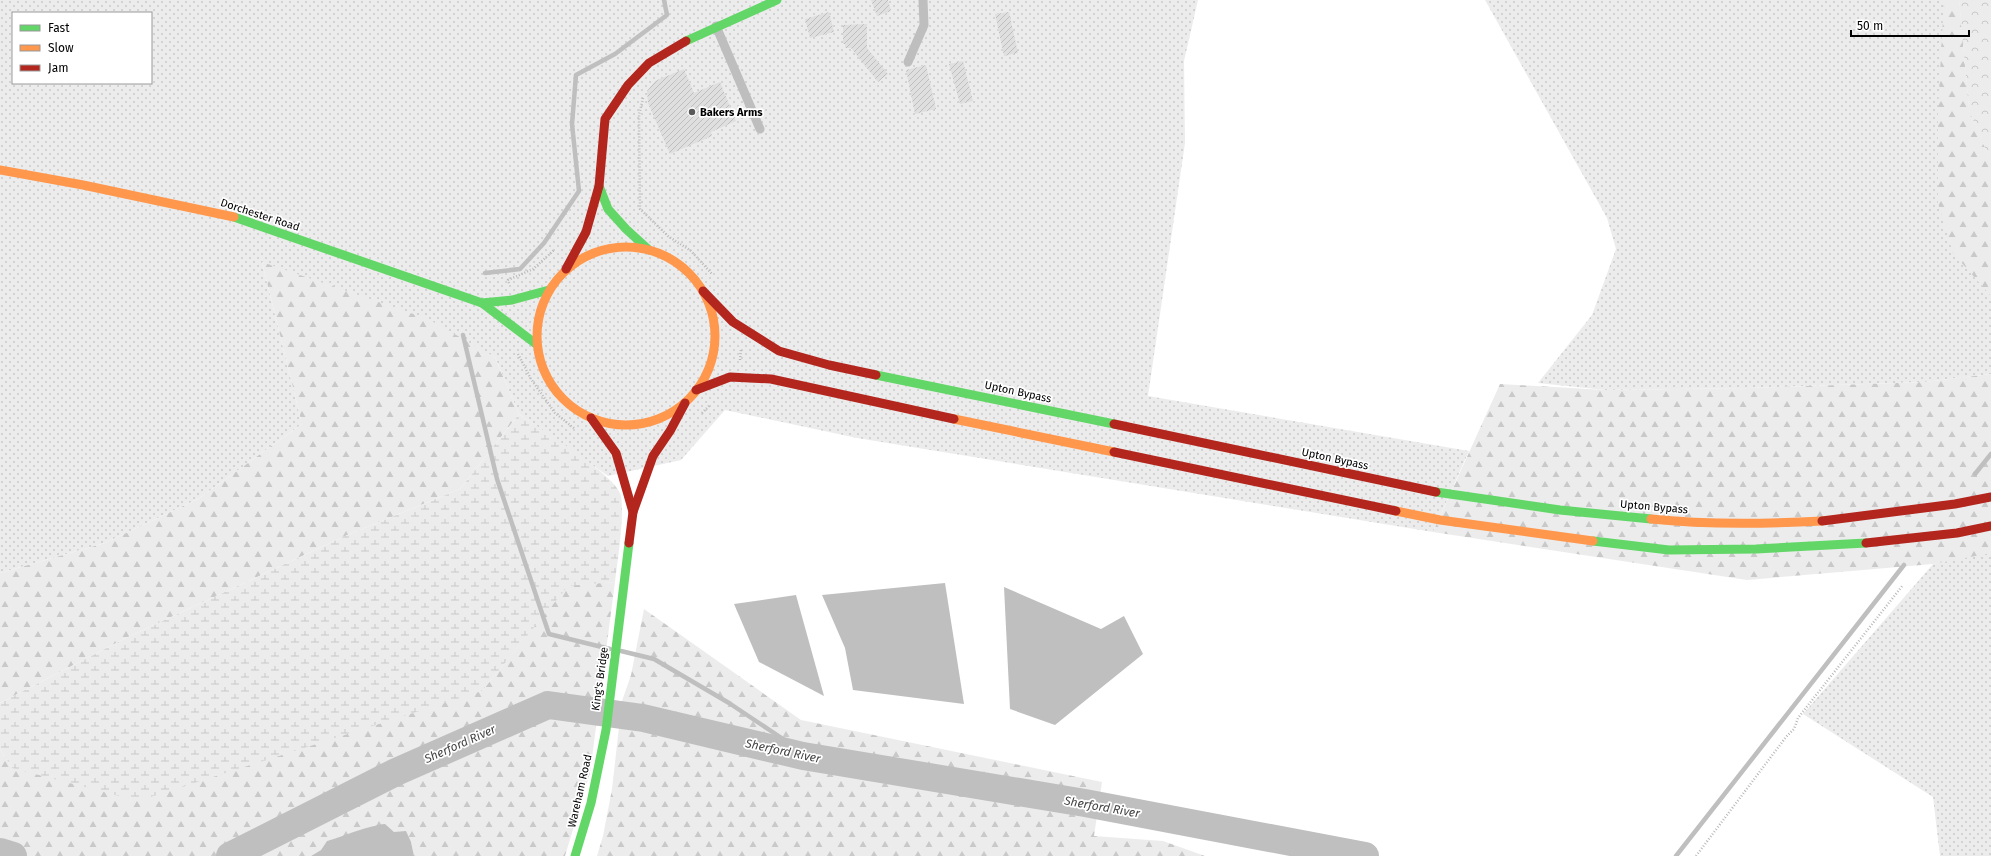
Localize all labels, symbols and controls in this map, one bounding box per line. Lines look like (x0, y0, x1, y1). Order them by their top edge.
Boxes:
legend (12, 12, 152, 84)
scale bar (1851, 12, 1969, 38)
text: 50 m (1857, 19, 1883, 33)
text: Fast (48, 21, 70, 35)
text: Slow (48, 41, 74, 55)
text: Jam (48, 61, 68, 75)
place label: Bakers Arms (700, 106, 763, 119)
marker: Bakers Arms (687, 107, 697, 117)
street label: Dorchester Road (219, 196, 301, 234)
street label: Upton Bypass (983, 379, 1053, 405)
street label: Upton Bypass (1300, 446, 1370, 472)
street label: Upton Bypass (1620, 498, 1688, 516)
street label: King's Bridge (589, 646, 611, 712)
water label: Sherford River (421, 722, 498, 766)
water label: Sherford River (743, 736, 822, 766)
street label: Wareham Road (565, 753, 595, 829)
water label: Sherford River (1062, 793, 1141, 821)

